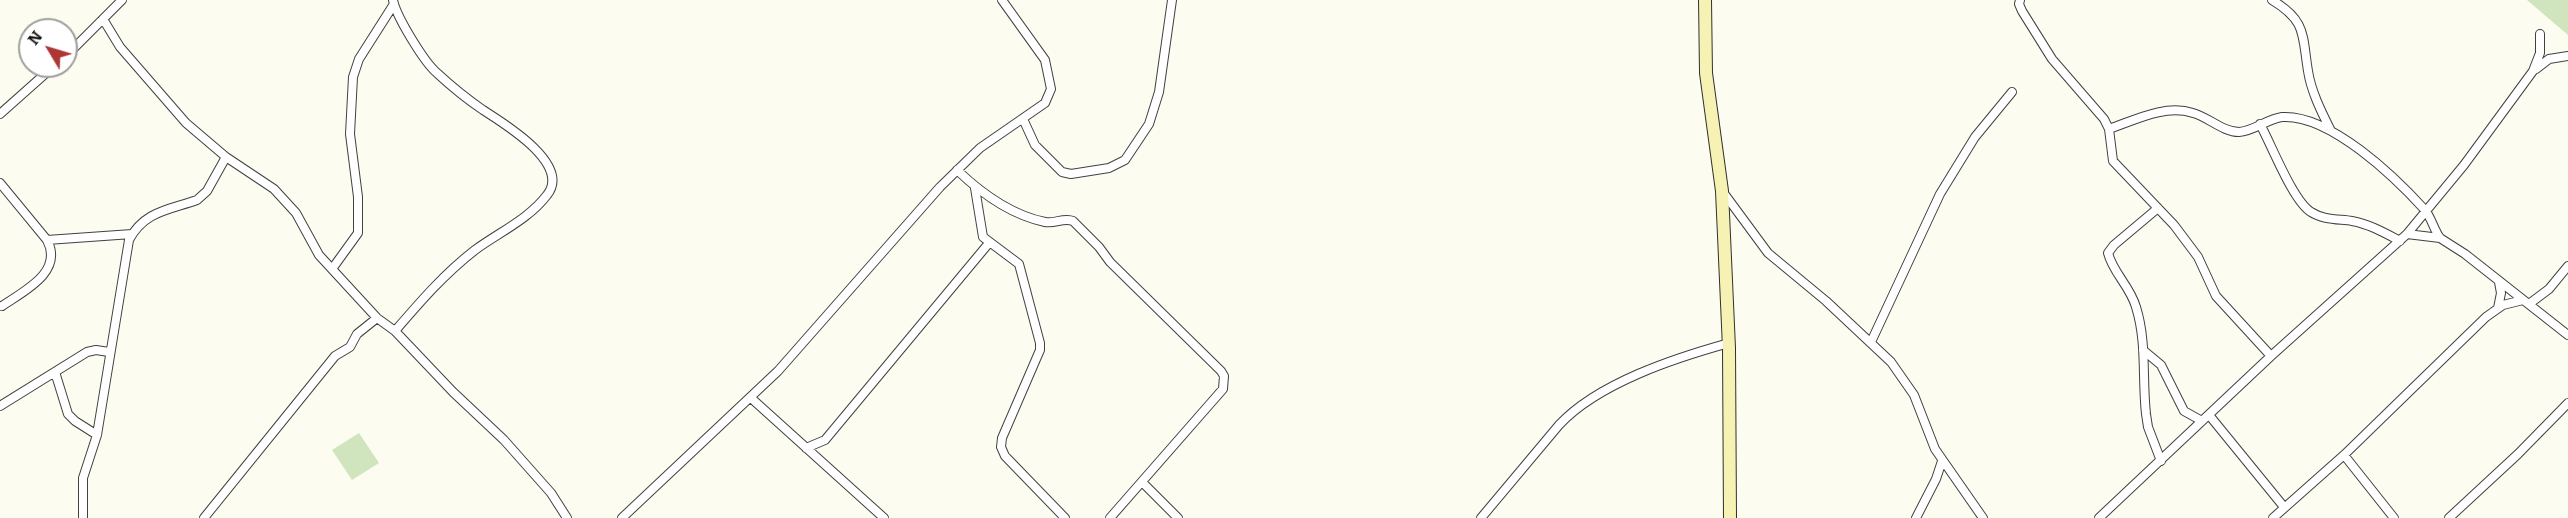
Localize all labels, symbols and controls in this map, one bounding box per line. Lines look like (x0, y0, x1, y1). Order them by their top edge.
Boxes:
north arrow (18, 18, 78, 78)
text: N (24, 27, 46, 49)

